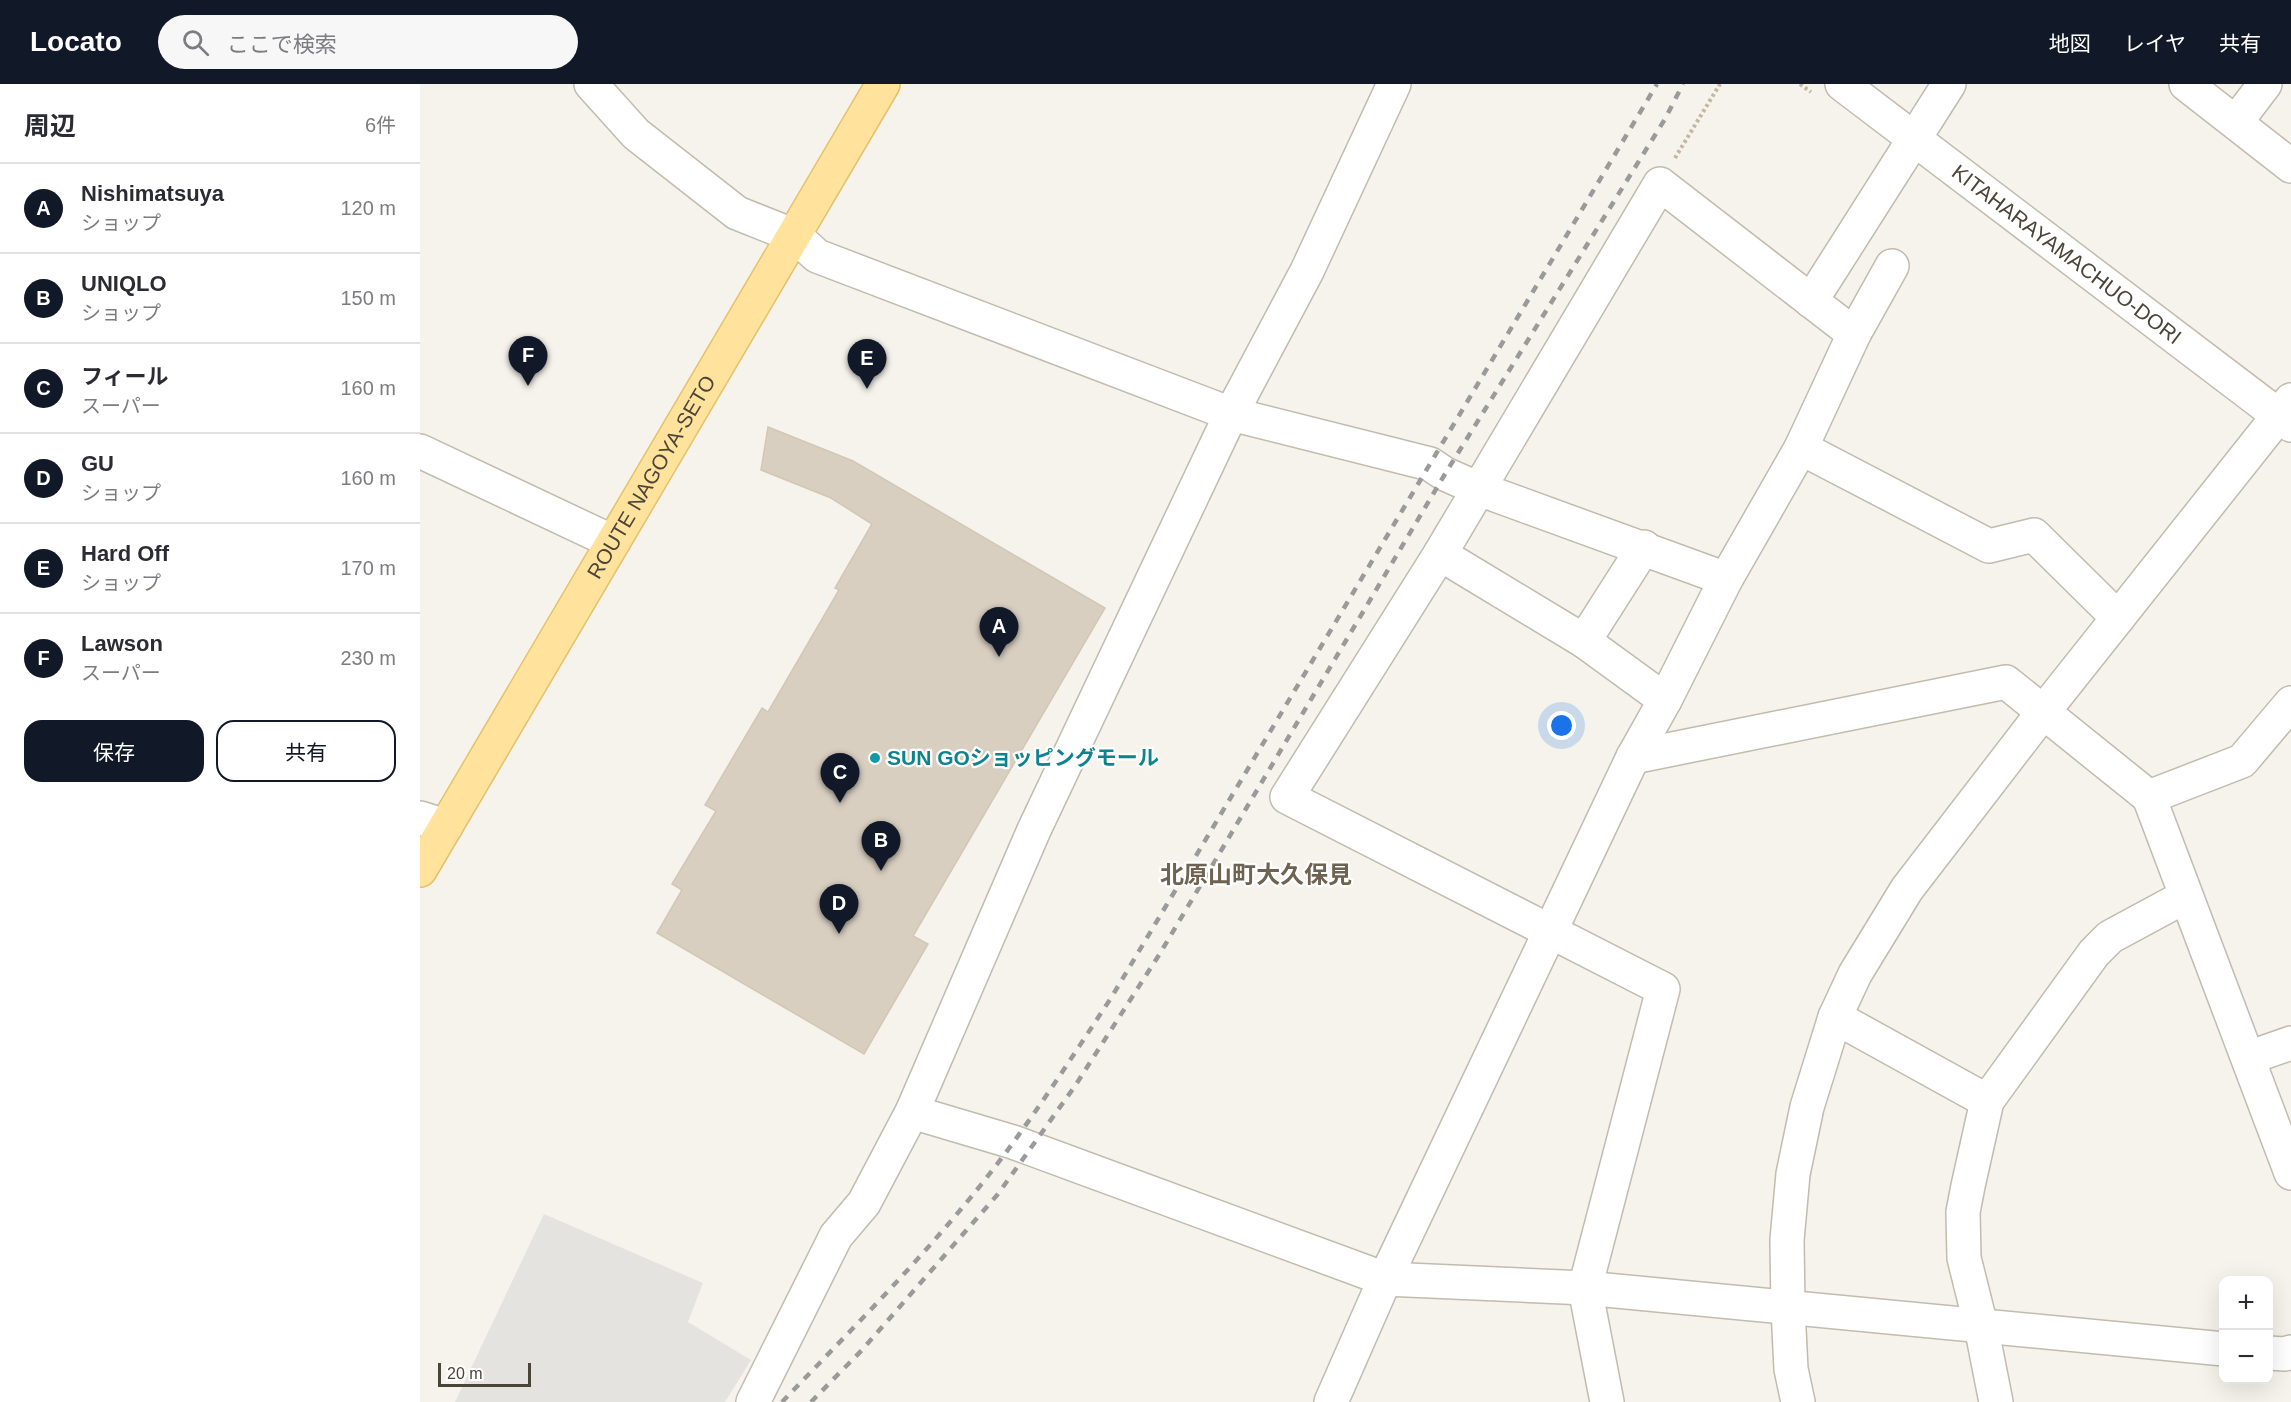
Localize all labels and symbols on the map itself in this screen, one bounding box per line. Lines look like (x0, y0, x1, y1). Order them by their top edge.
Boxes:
street label: KITAHARAYAMACHUO-DORI (1948, 160, 2186, 348)
pin: F (508, 336, 548, 386)
pin: E (848, 340, 886, 389)
street label: ROUTE NAGOYA-SETO (582, 371, 720, 582)
pin: A (980, 608, 1018, 657)
your location (1547, 711, 1576, 740)
place label: SUN GOショッピングモール (887, 746, 1159, 769)
marker: SUN GOショッピングモール (868, 751, 882, 765)
pin: C (820, 754, 860, 803)
pin: B (862, 822, 900, 871)
district label: 北原山町大久保見 (1160, 861, 1352, 888)
pin: D (820, 884, 858, 934)
scale bar (438, 1360, 531, 1388)

